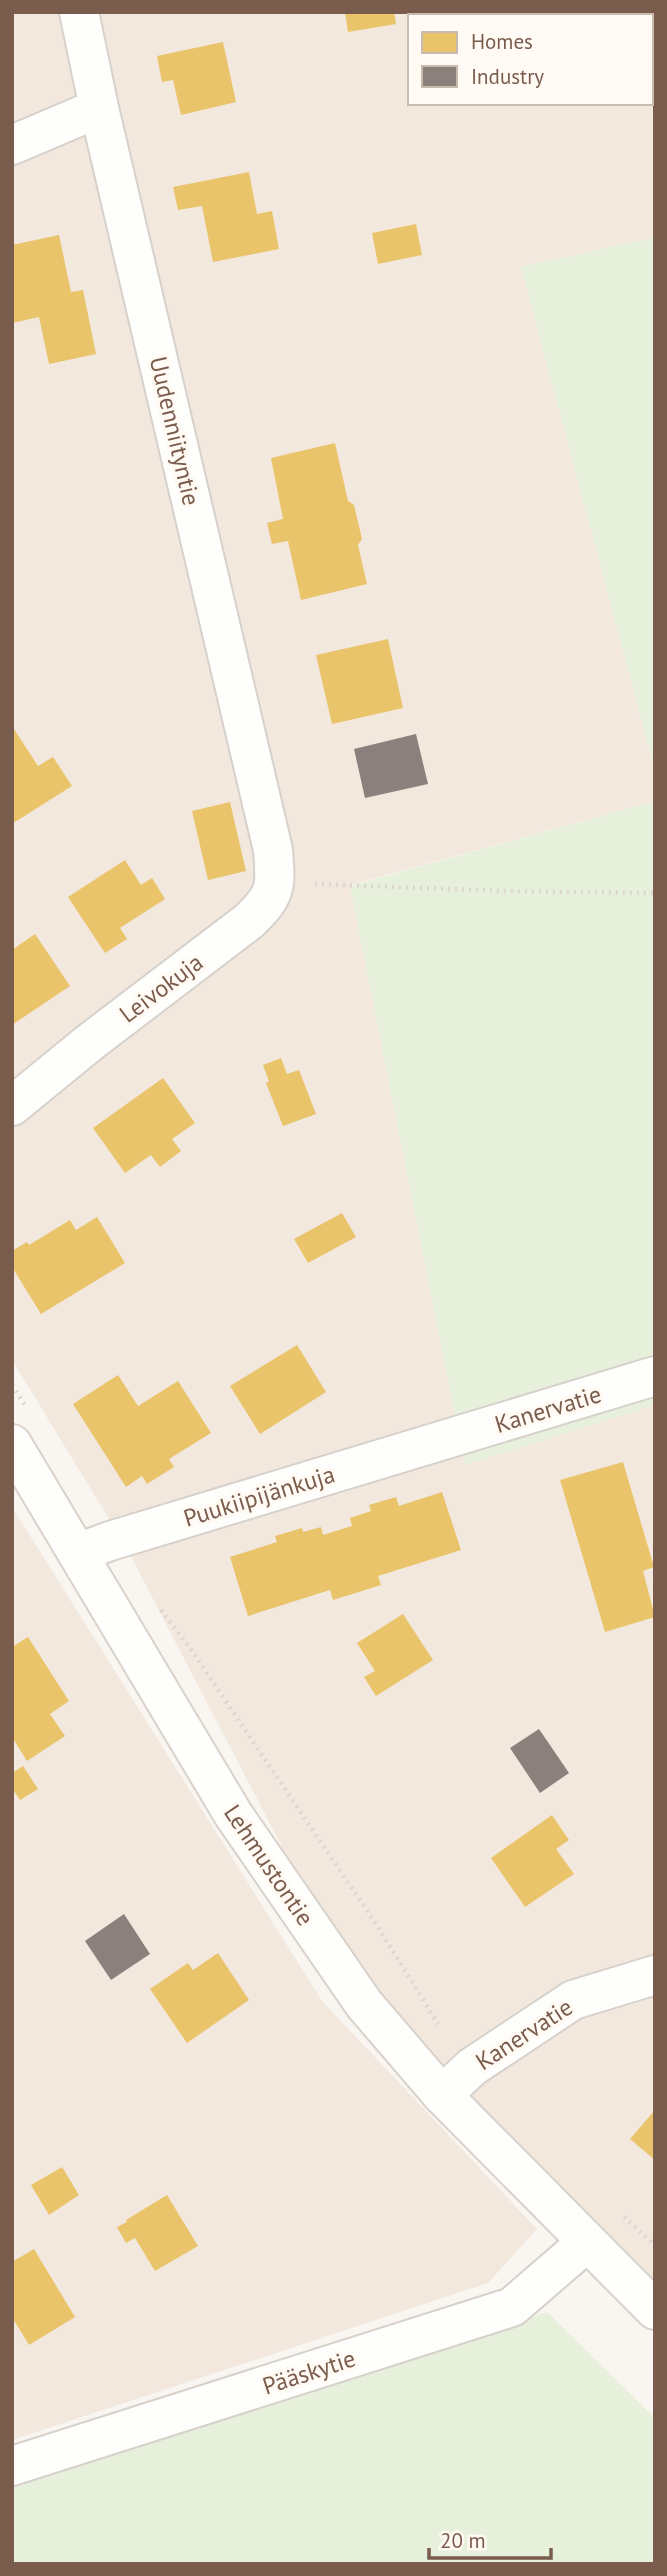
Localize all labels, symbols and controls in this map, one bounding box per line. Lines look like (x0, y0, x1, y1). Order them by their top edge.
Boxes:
legend (408, 14, 653, 105)
text: Homes (471, 28, 533, 55)
text: Industry (471, 63, 544, 90)
street label: Uudenniityntie (143, 353, 207, 509)
street label: Leivokuja (113, 947, 209, 1029)
street label: Kanervatie (491, 1378, 605, 1440)
street label: Puukiipijänkuja (180, 1458, 338, 1534)
street label: Lehmustontie (217, 1799, 321, 1931)
street label: Kanervatie (470, 1991, 578, 2077)
street label: Pääskytie (259, 2342, 359, 2402)
scale bar (429, 2516, 552, 2560)
text: 20 m (440, 2527, 486, 2554)

